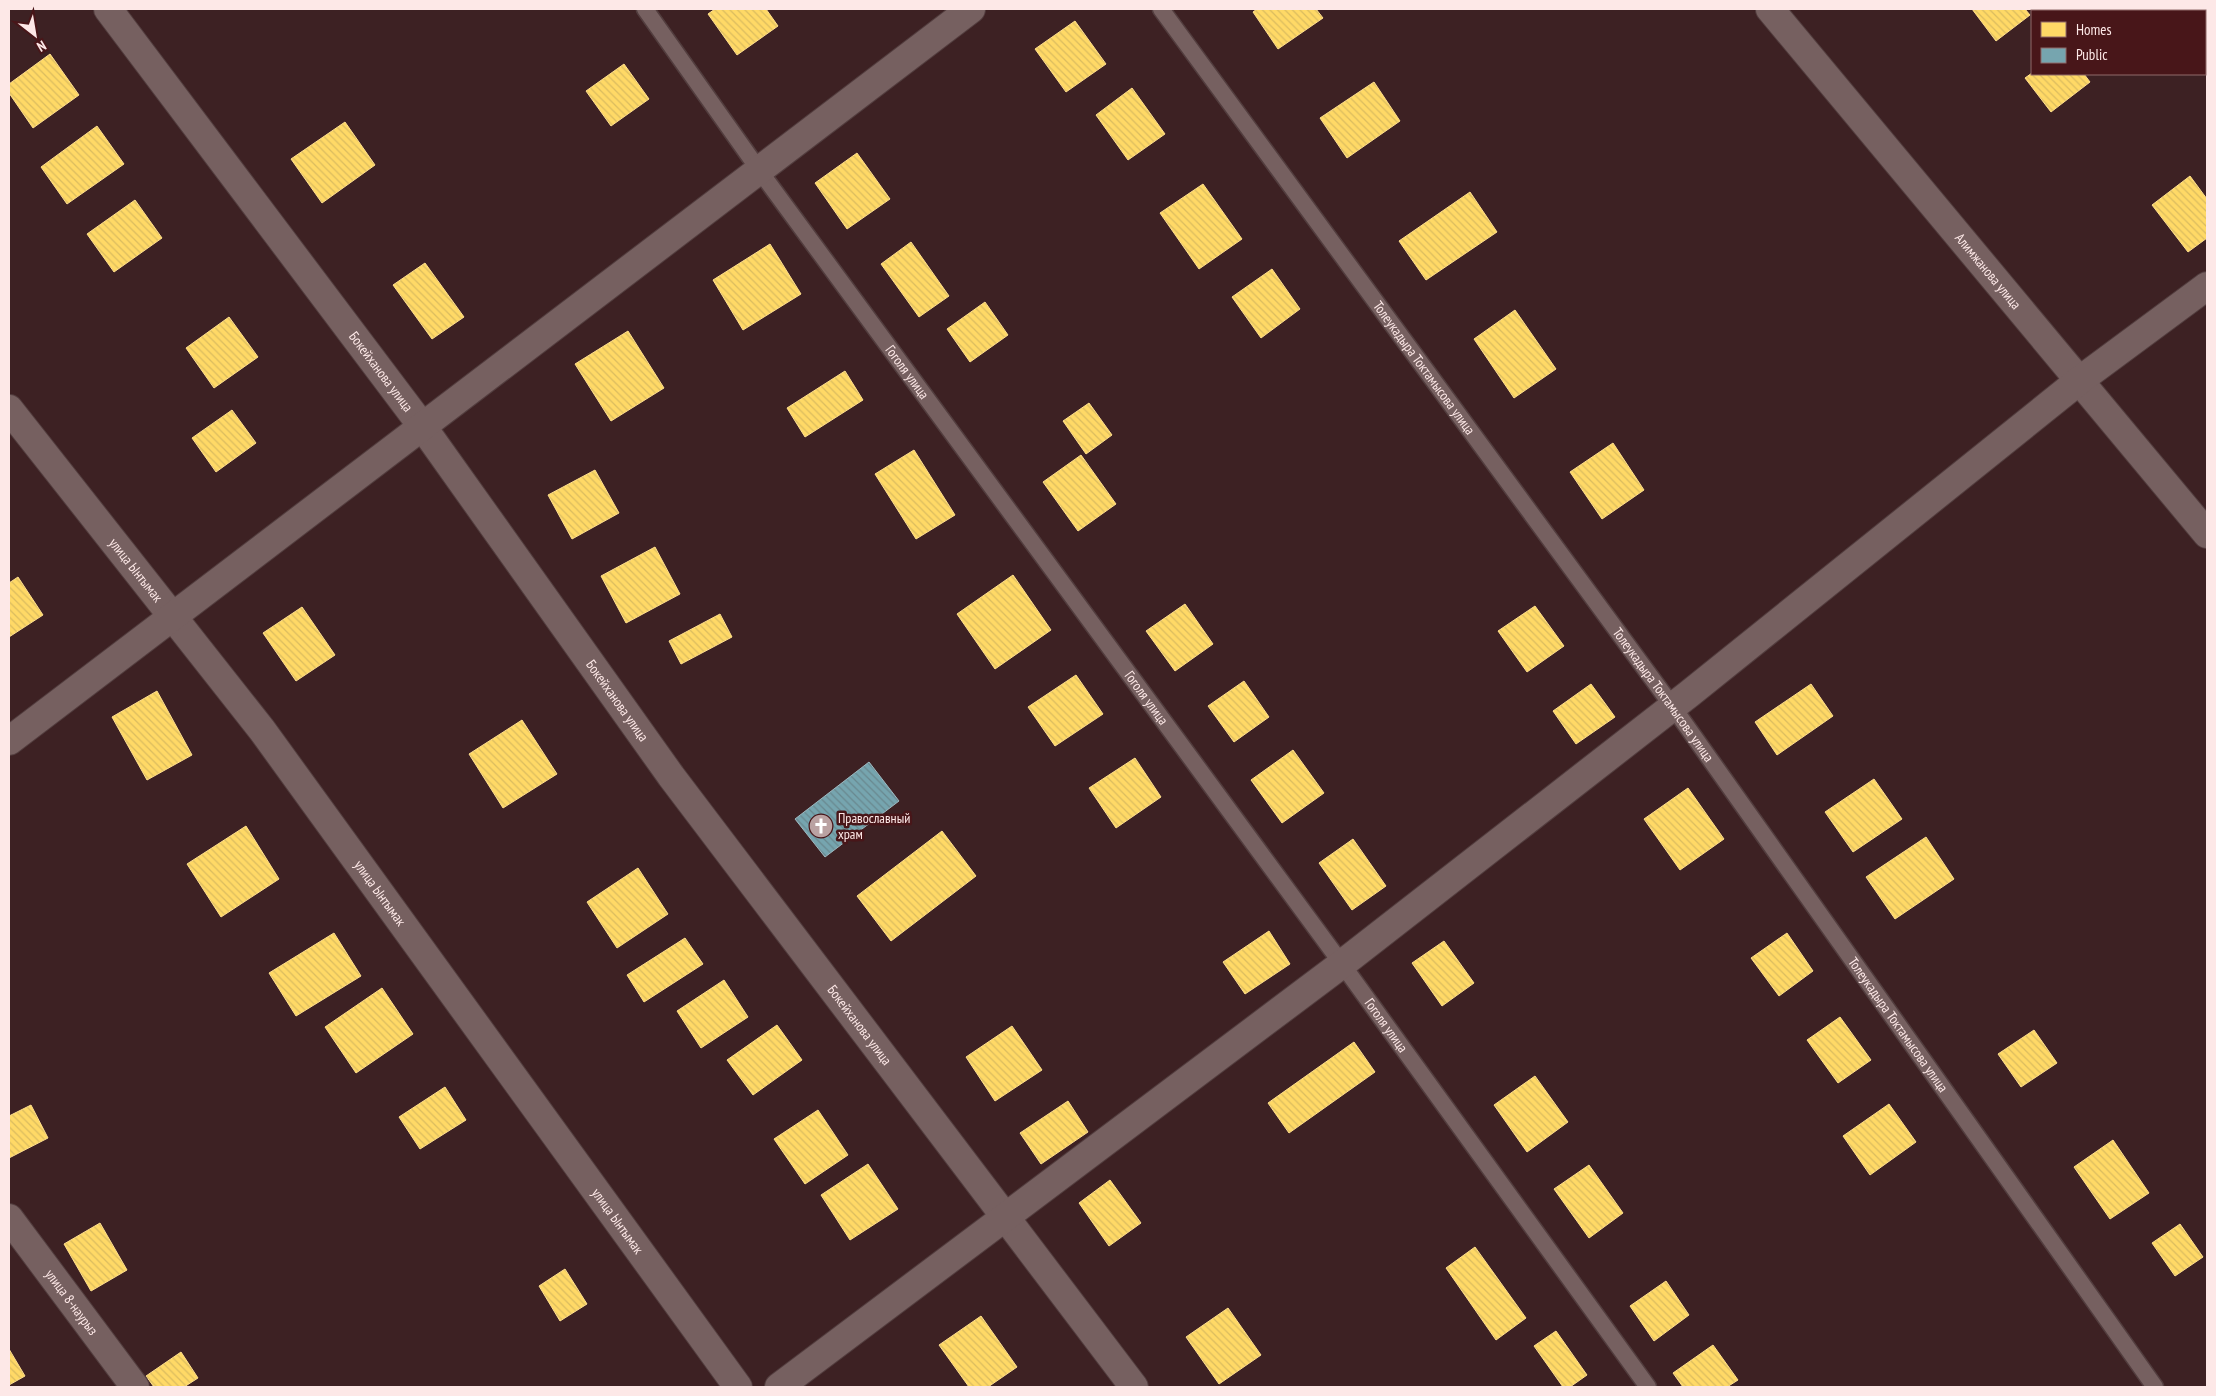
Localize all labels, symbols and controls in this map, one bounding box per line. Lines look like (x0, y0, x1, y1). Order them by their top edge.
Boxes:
north arrow (10, 10, 60, 60)
legend (2031, 10, 2206, 75)
text: Homes (2076, 20, 2112, 39)
text: N (34, 36, 50, 56)
text: Public (2076, 45, 2108, 64)
street label: Алимжанова улица (1951, 229, 2025, 313)
street label: Толеукадыра Токтамысова улица (1369, 297, 1479, 438)
street label: Бокейханова улица (345, 328, 417, 415)
street label: Гоголя улица (882, 342, 933, 403)
street label: улица Ынтымак (105, 534, 167, 606)
street label: Толеукадыра Токтамысова улица (1609, 624, 1718, 765)
street label: Бокейханова улица (582, 656, 653, 745)
street label: Гоголя улица (1121, 667, 1172, 728)
place label: Православный храм (838, 809, 910, 843)
church icon: Православный храм (808, 813, 834, 839)
street label: улица Ынтымак (350, 857, 410, 930)
street label: Толеукадыра Токтамысова улица (1844, 954, 1952, 1096)
street label: Бокейханова улица (824, 981, 896, 1069)
street label: Гоголя улица (1361, 995, 1412, 1056)
street label: улица Ынтымак (588, 1185, 648, 1258)
street label: улица 8-наурыз (41, 1266, 102, 1339)

